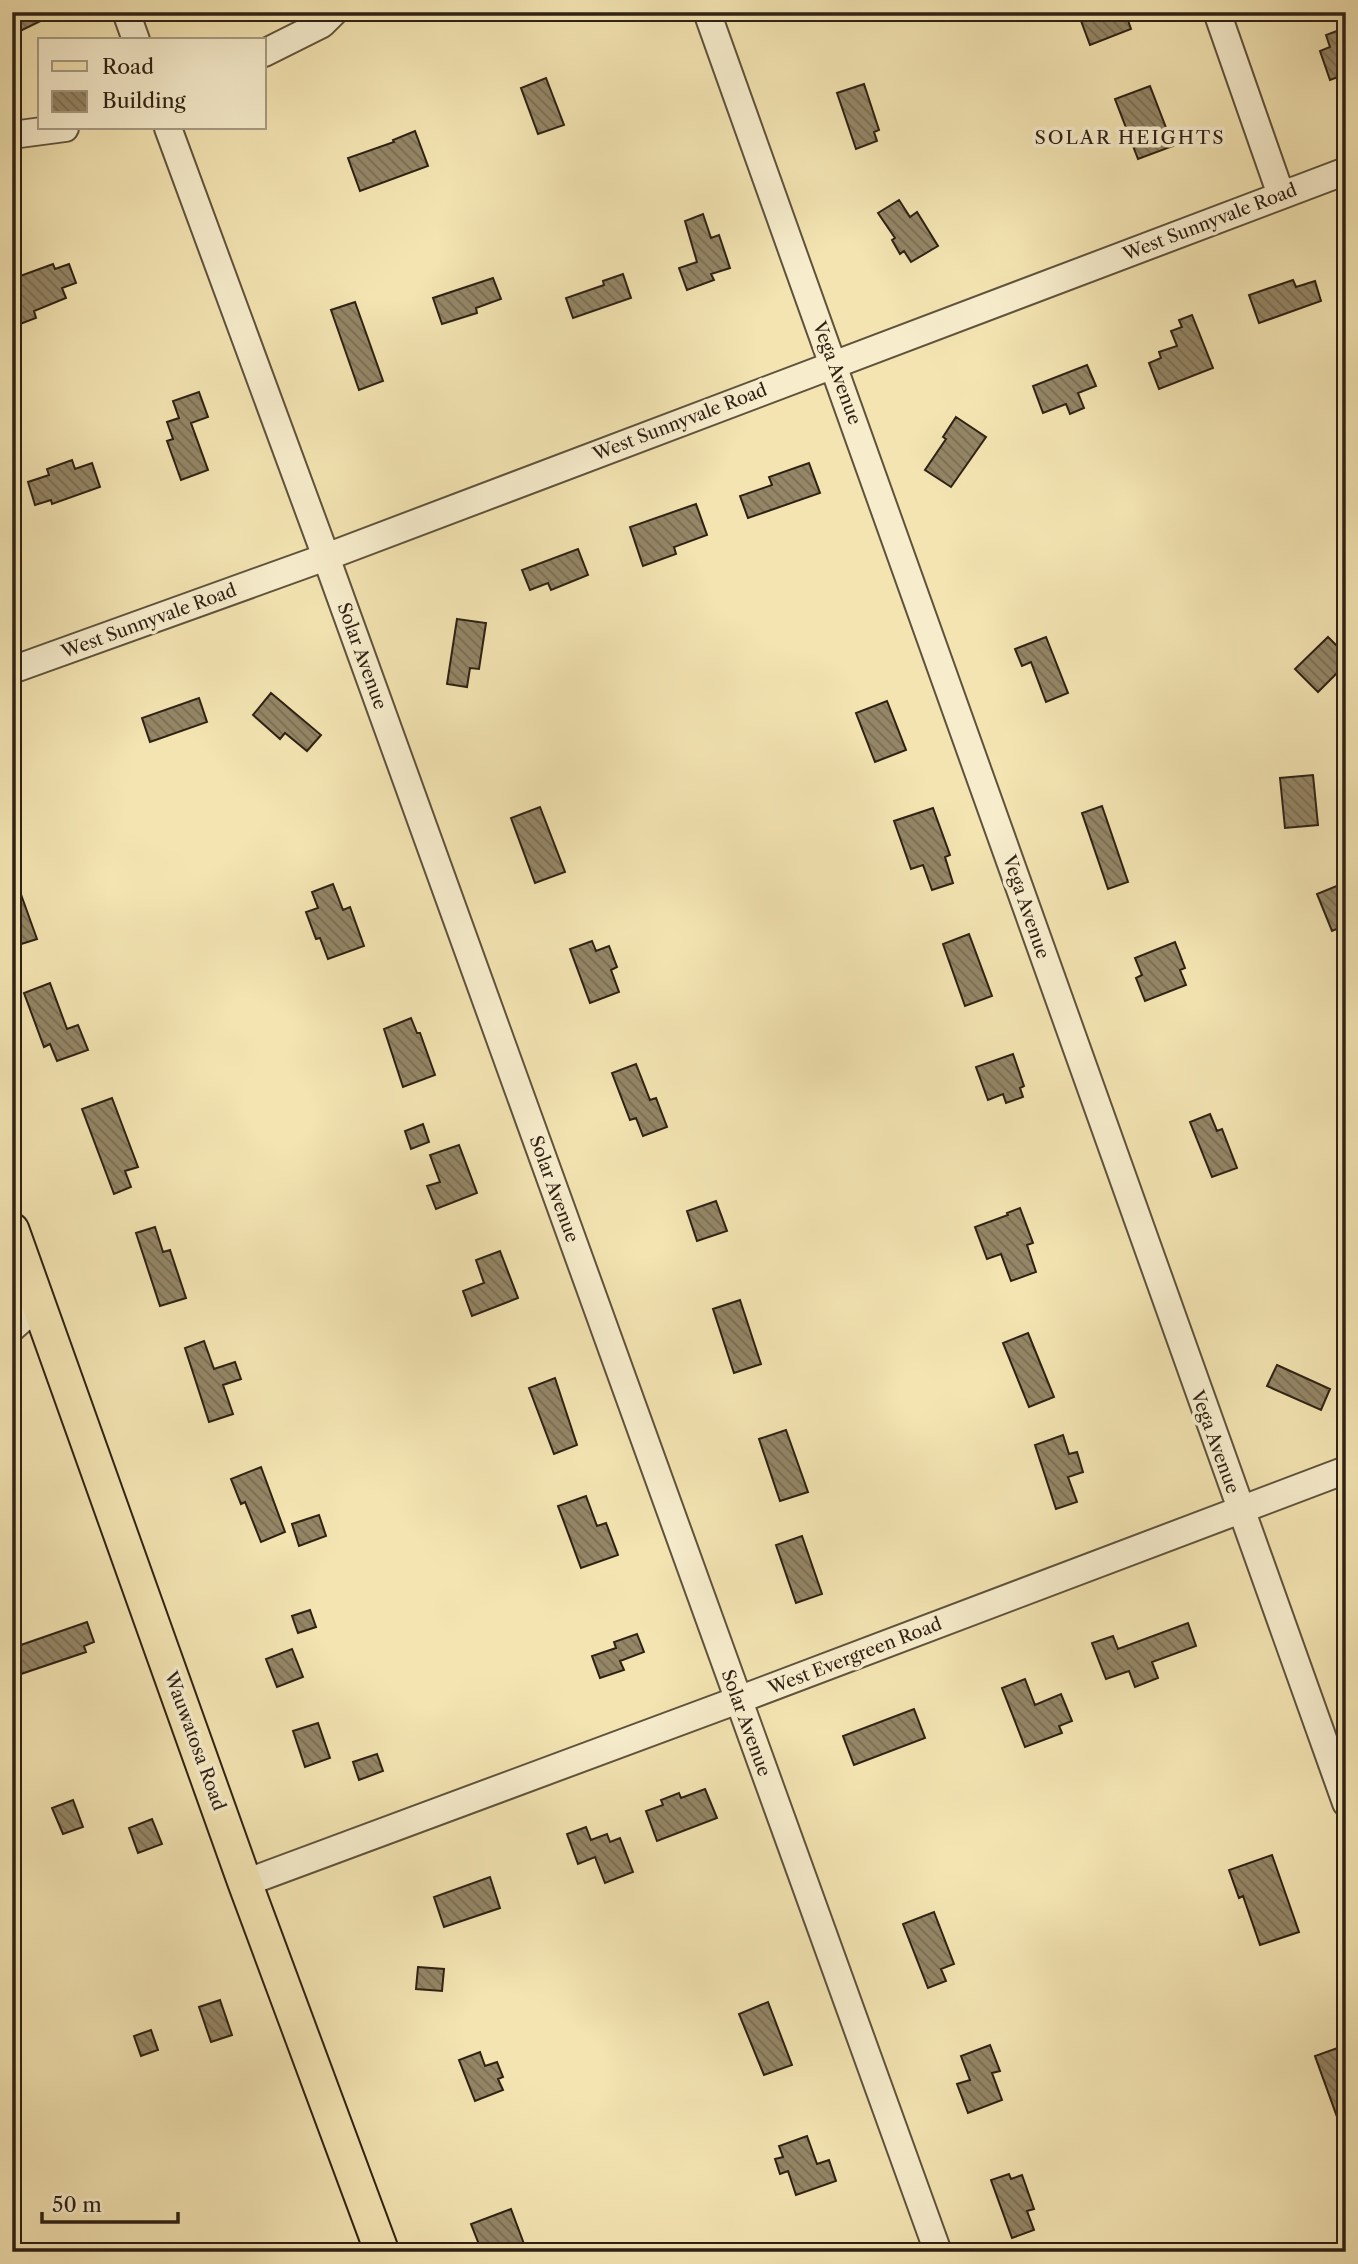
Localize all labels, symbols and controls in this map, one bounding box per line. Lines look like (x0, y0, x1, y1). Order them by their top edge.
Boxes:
legend (38, 38, 266, 130)
text: Road (102, 54, 154, 79)
text: Building (102, 88, 187, 113)
district label: SOLAR HEIGHTS (1034, 126, 1226, 149)
street label: West Sunnyvale Road (1119, 179, 1300, 266)
street label: Vega Avenue (808, 317, 866, 428)
street label: West Sunnyvale Road (589, 379, 770, 466)
street label: West Sunnyvale Road (58, 579, 240, 663)
street label: Solar Avenue (333, 600, 391, 712)
street label: Vega Avenue (998, 851, 1054, 962)
street label: Solar Avenue (525, 1133, 583, 1245)
street label: Vega Avenue (1186, 1386, 1244, 1497)
street label: West Evergreen Road (764, 1613, 945, 1700)
street label: Solar Avenue (717, 1667, 775, 1779)
street label: Wauwatosa Road (159, 1668, 230, 1813)
scale bar (42, 2180, 178, 2224)
text: 50 m (52, 2192, 102, 2217)

